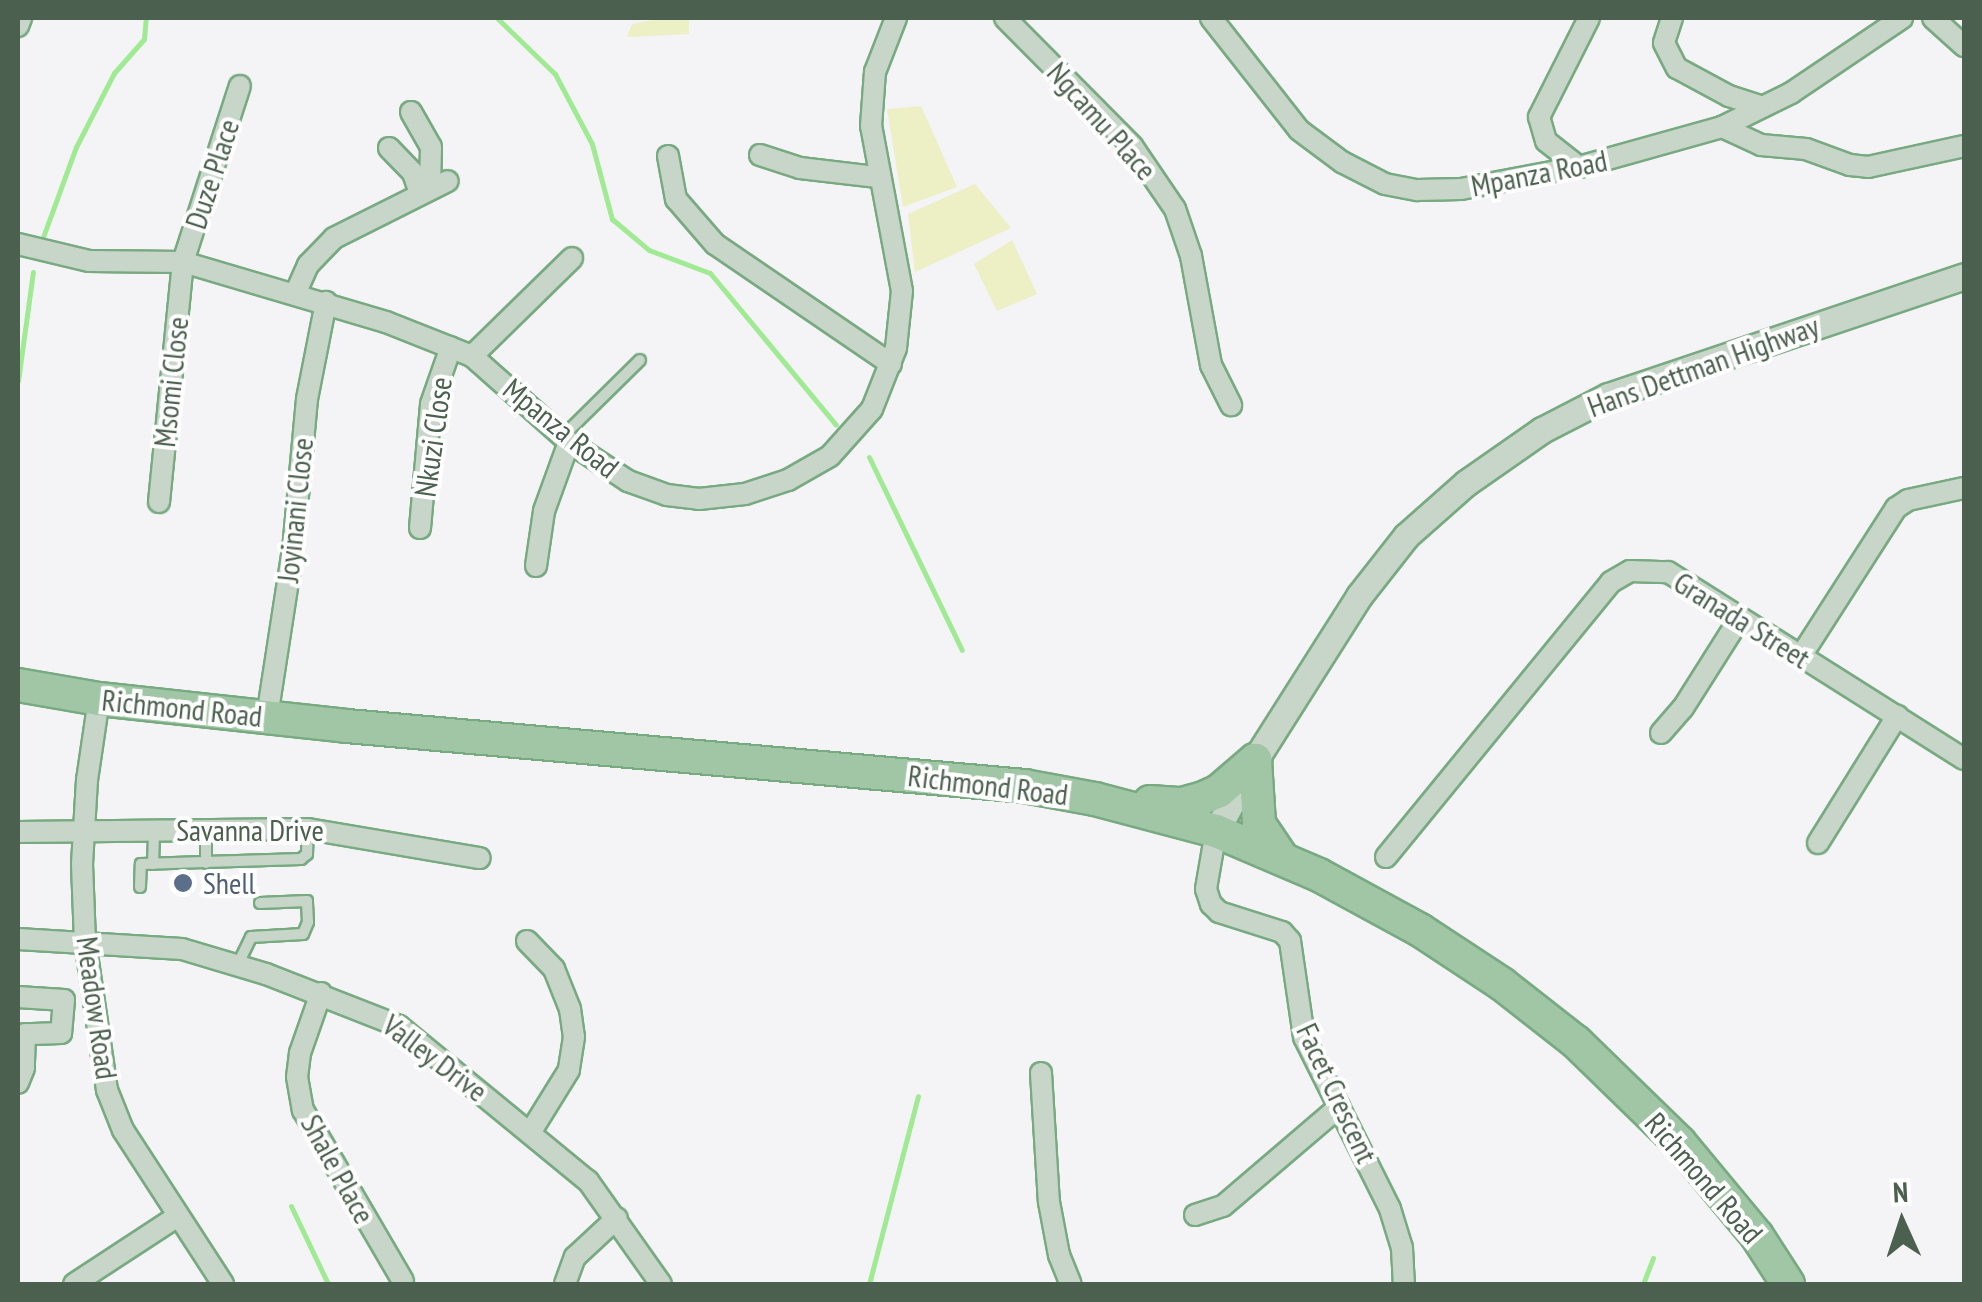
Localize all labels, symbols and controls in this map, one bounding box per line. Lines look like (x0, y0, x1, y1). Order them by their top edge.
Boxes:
street label: Ngcamu Place (1040, 55, 1164, 187)
street label: Duze Place (177, 115, 247, 233)
street label: Mpanza Road (1468, 142, 1610, 204)
street label: Hans Dettman Highway (1583, 307, 1823, 425)
street label: Msomi Close (146, 315, 196, 449)
street label: Mpanza Road (496, 371, 626, 485)
street label: Nkuzi Close (407, 375, 459, 499)
street label: Joyinani Close (270, 436, 320, 584)
street label: Granada Street (1667, 564, 1817, 676)
street label: Richmond Road (100, 682, 264, 734)
street label: Richmond Road (906, 757, 1070, 813)
street label: Savanna Drive (176, 812, 324, 848)
place label: Shell (203, 865, 255, 901)
marker: Shell (172, 872, 194, 894)
street label: Meadow Road (69, 934, 125, 1082)
street label: Valley Drive (375, 1007, 495, 1109)
street label: Facet Crescent (1289, 1018, 1385, 1168)
street label: Richmond Road (1638, 1105, 1770, 1251)
street label: Shale Place (293, 1108, 383, 1230)
north arrow (1852, 1172, 1952, 1272)
text: N (1892, 1173, 1909, 1210)

